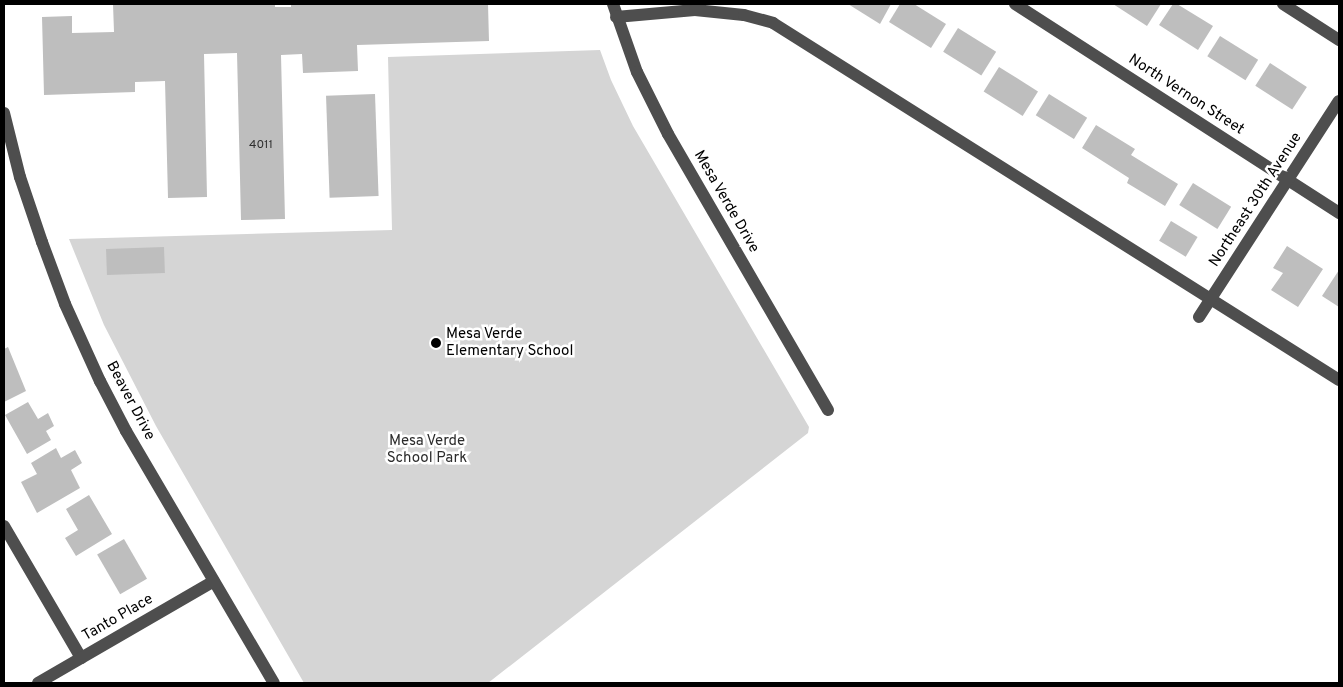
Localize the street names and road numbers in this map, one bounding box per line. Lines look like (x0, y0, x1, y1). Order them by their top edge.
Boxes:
street label: North Vernon Street (1125, 51, 1247, 139)
street label: Northeast 30th Avenue (1206, 129, 1306, 271)
street label: Mesa Verde Drive (689, 147, 763, 257)
street label: Beaver Drive (102, 359, 158, 443)
street label: Tanto Place (79, 591, 157, 645)

